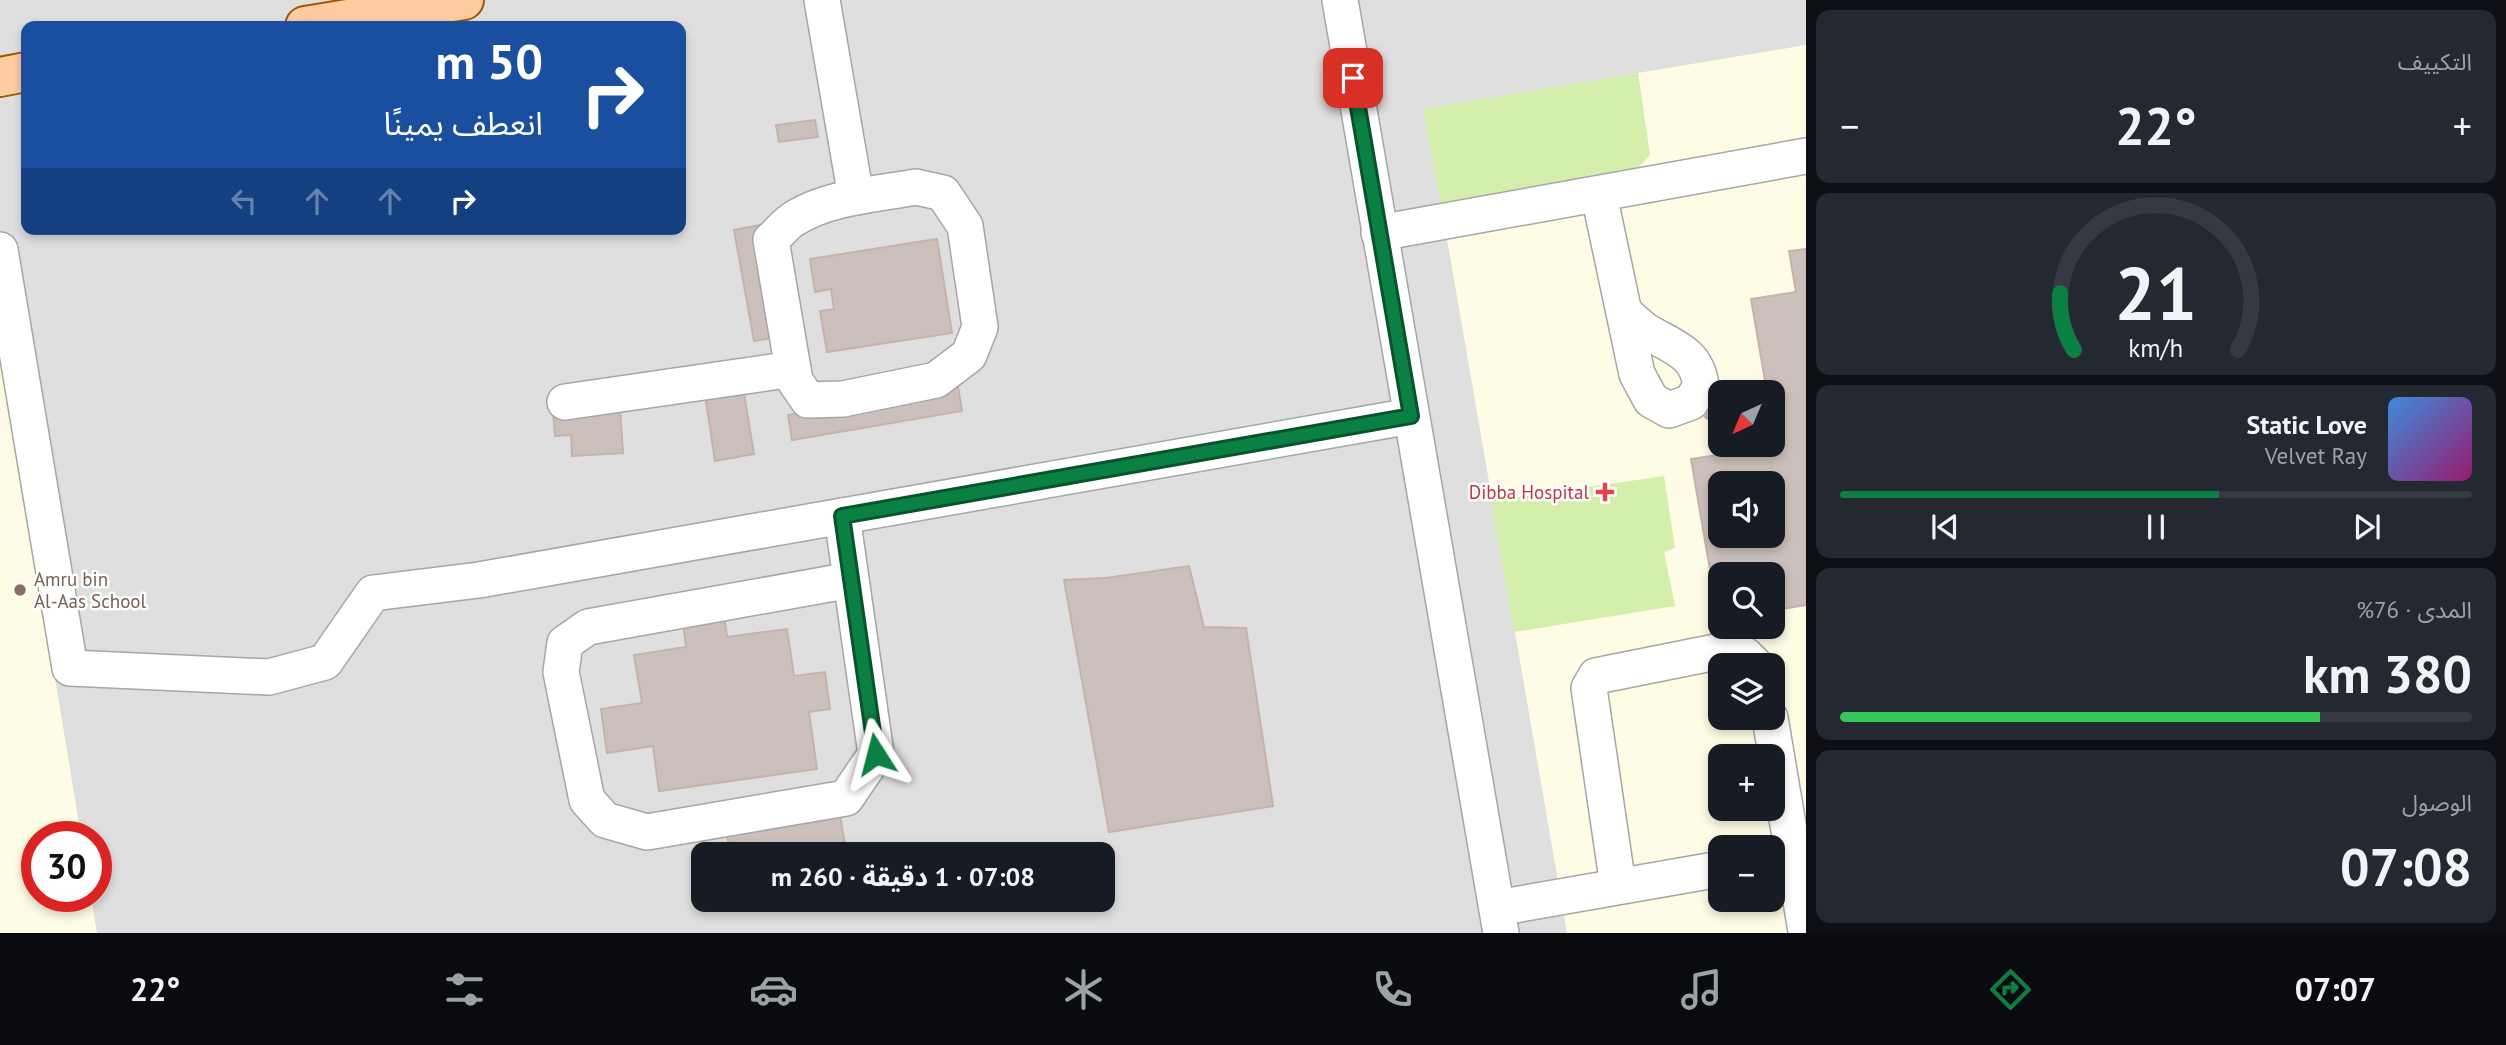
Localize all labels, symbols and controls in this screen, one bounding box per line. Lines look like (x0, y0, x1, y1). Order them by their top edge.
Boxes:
text: 50 m (436, 29, 543, 93)
text: التكييف (2398, 47, 2472, 76)
pin (1323, 48, 1383, 108)
icon: right (567, 49, 658, 140)
icon: arrive (1334, 59, 1372, 97)
text: 22° (2115, 92, 2197, 159)
text: − (1840, 101, 1859, 150)
text: + (2453, 101, 2472, 150)
text: انعطف يمينًا (383, 102, 543, 144)
icon: left (225, 182, 263, 220)
icon: ahead (298, 182, 336, 220)
icon: ahead (371, 182, 409, 220)
icon: right (444, 182, 482, 220)
text: 21 (2115, 246, 2197, 340)
text: km/h (2129, 332, 2183, 364)
north arrow (1708, 380, 1785, 457)
map controls (1708, 380, 1785, 912)
text: Static Love (2246, 408, 2367, 441)
text: Velvet Ray (2265, 441, 2367, 470)
button: sound (1708, 471, 1785, 548)
place label: Dibba Hospital (1469, 480, 1589, 504)
marker: Dibba Hospital (1595, 482, 1615, 502)
icon: previous (1926, 508, 1964, 546)
icon: pause (2137, 508, 2175, 546)
icon: next (2348, 508, 2386, 546)
button: search (1708, 562, 1785, 639)
place label: Amru bin Al-Aas School (34, 567, 147, 613)
marker: Amru bin Al-Aas School (12, 582, 28, 598)
text: المدى · 76% (2356, 595, 2472, 624)
text: 380 km (2303, 640, 2472, 707)
button: layers (1708, 653, 1785, 730)
position arrow (839, 717, 913, 791)
button: + (1708, 744, 1785, 821)
text: الوصول (2402, 788, 2472, 817)
speed limit sign: 30 (21, 821, 112, 912)
text: 07:08 (2340, 833, 2472, 900)
button: − (1708, 835, 1785, 912)
text: 07:08 · 1 دقيقة · 260 m (771, 860, 1035, 893)
icon: filters (440, 965, 489, 1014)
icon: car (749, 965, 798, 1014)
icon: climate (1059, 965, 1108, 1014)
icon: phone (1368, 965, 1417, 1014)
icon: music (1677, 965, 1726, 1014)
icon: directions (1986, 965, 2035, 1014)
text: 22° (130, 968, 180, 1010)
text: 07:07 (2295, 968, 2376, 1010)

